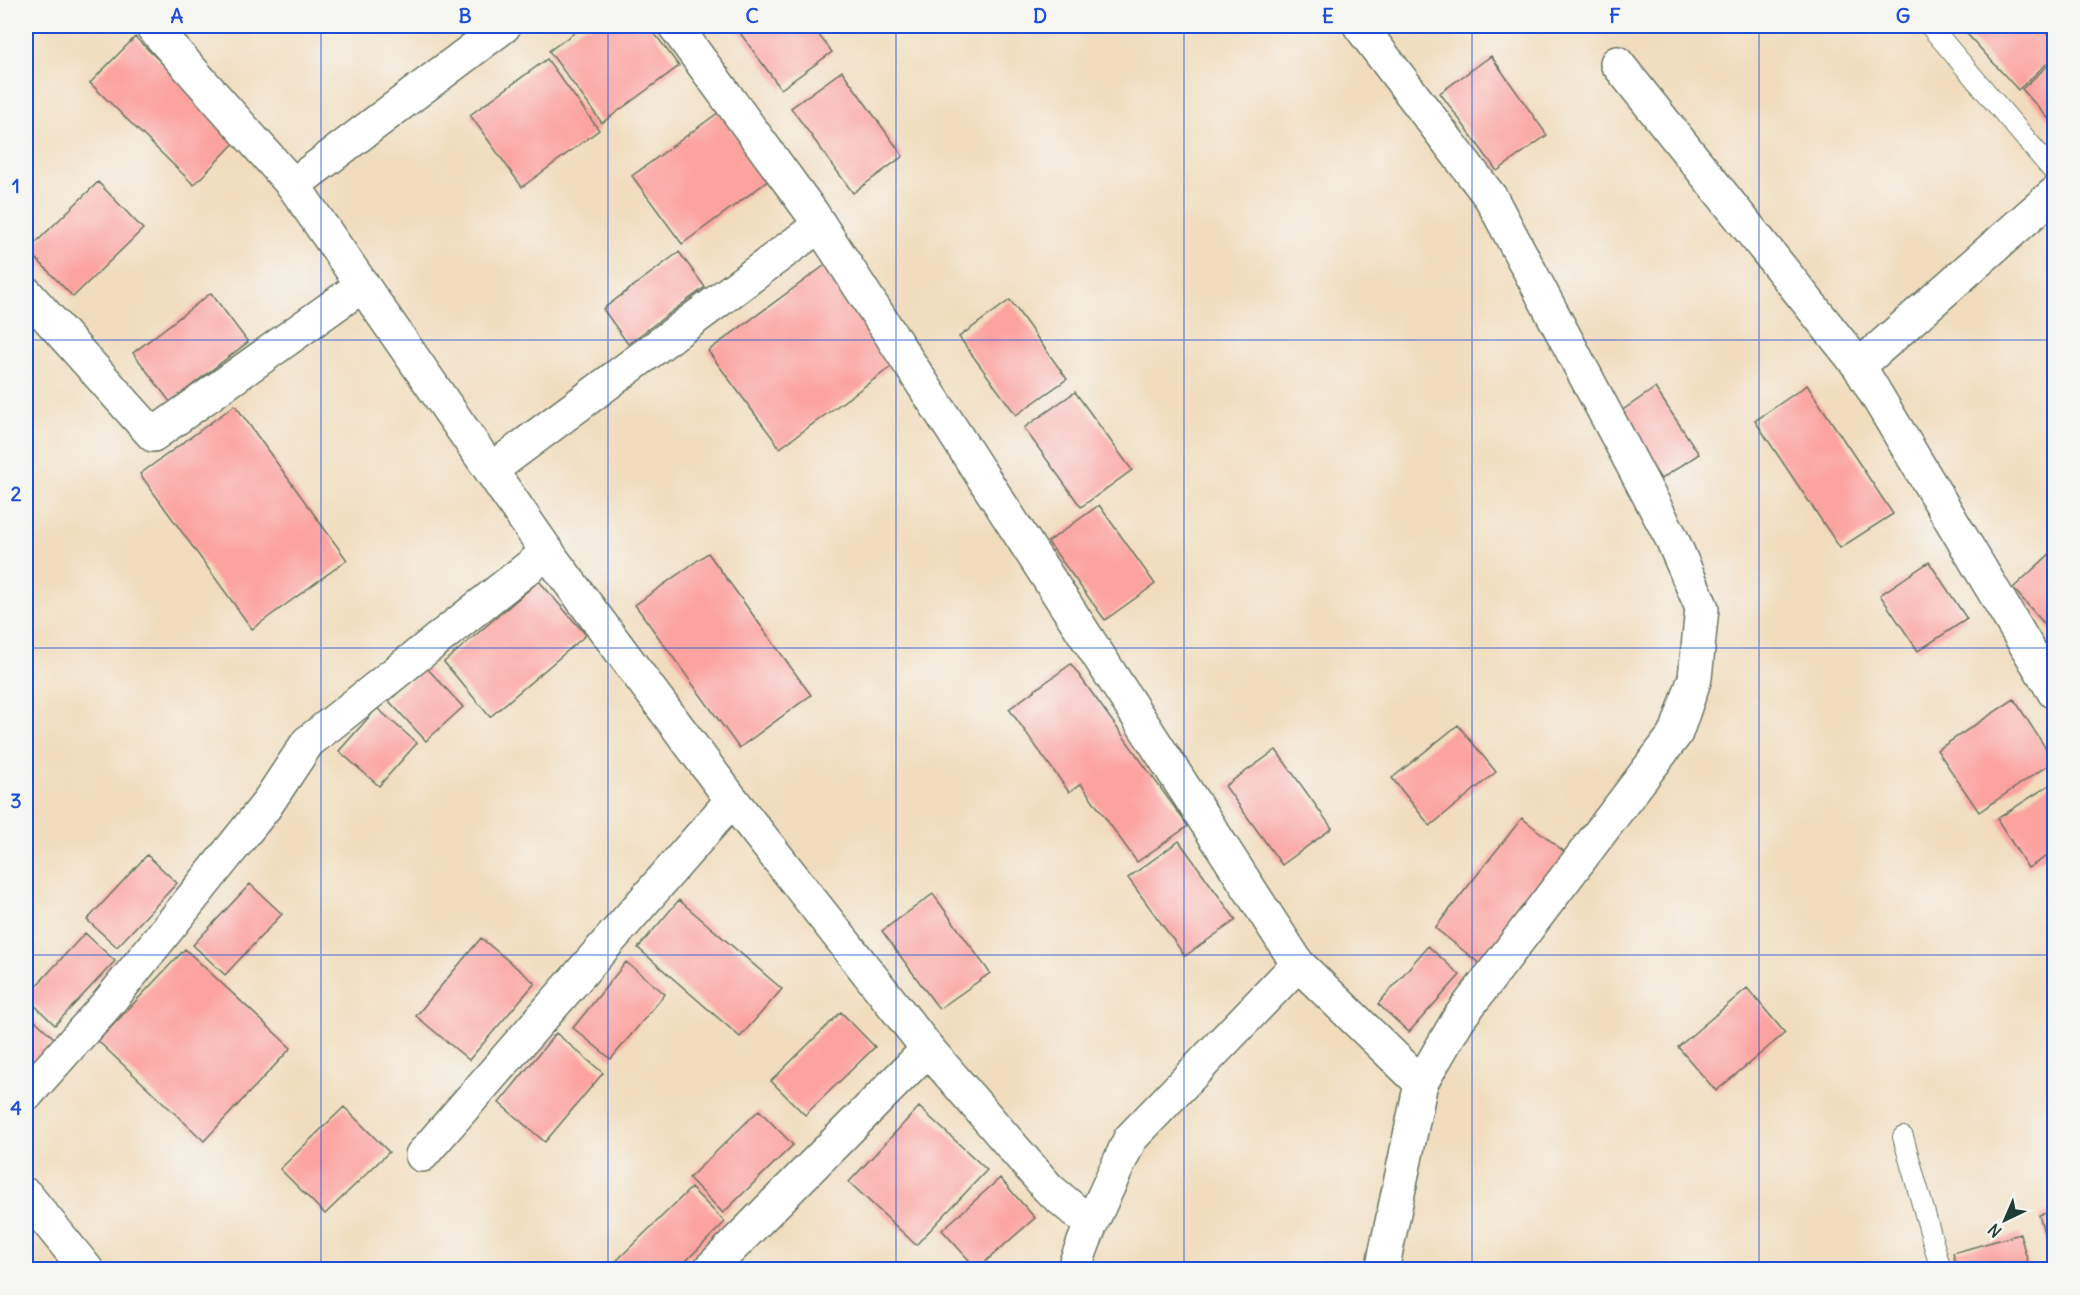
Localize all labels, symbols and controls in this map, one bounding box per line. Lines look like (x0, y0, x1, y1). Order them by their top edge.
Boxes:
text: A (171, 3, 184, 28)
text: B (458, 3, 472, 28)
text: C (745, 3, 759, 28)
text: D (1033, 3, 1047, 28)
text: E (1322, 3, 1334, 28)
text: F (1609, 3, 1621, 28)
text: G (1896, 3, 1910, 28)
text: 1 (12, 173, 20, 198)
text: 2 (11, 481, 22, 506)
text: 3 (10, 788, 22, 813)
text: 4 (10, 1095, 22, 1120)
north arrow (1975, 1190, 2035, 1250)
text: N (1984, 1220, 2006, 1242)

